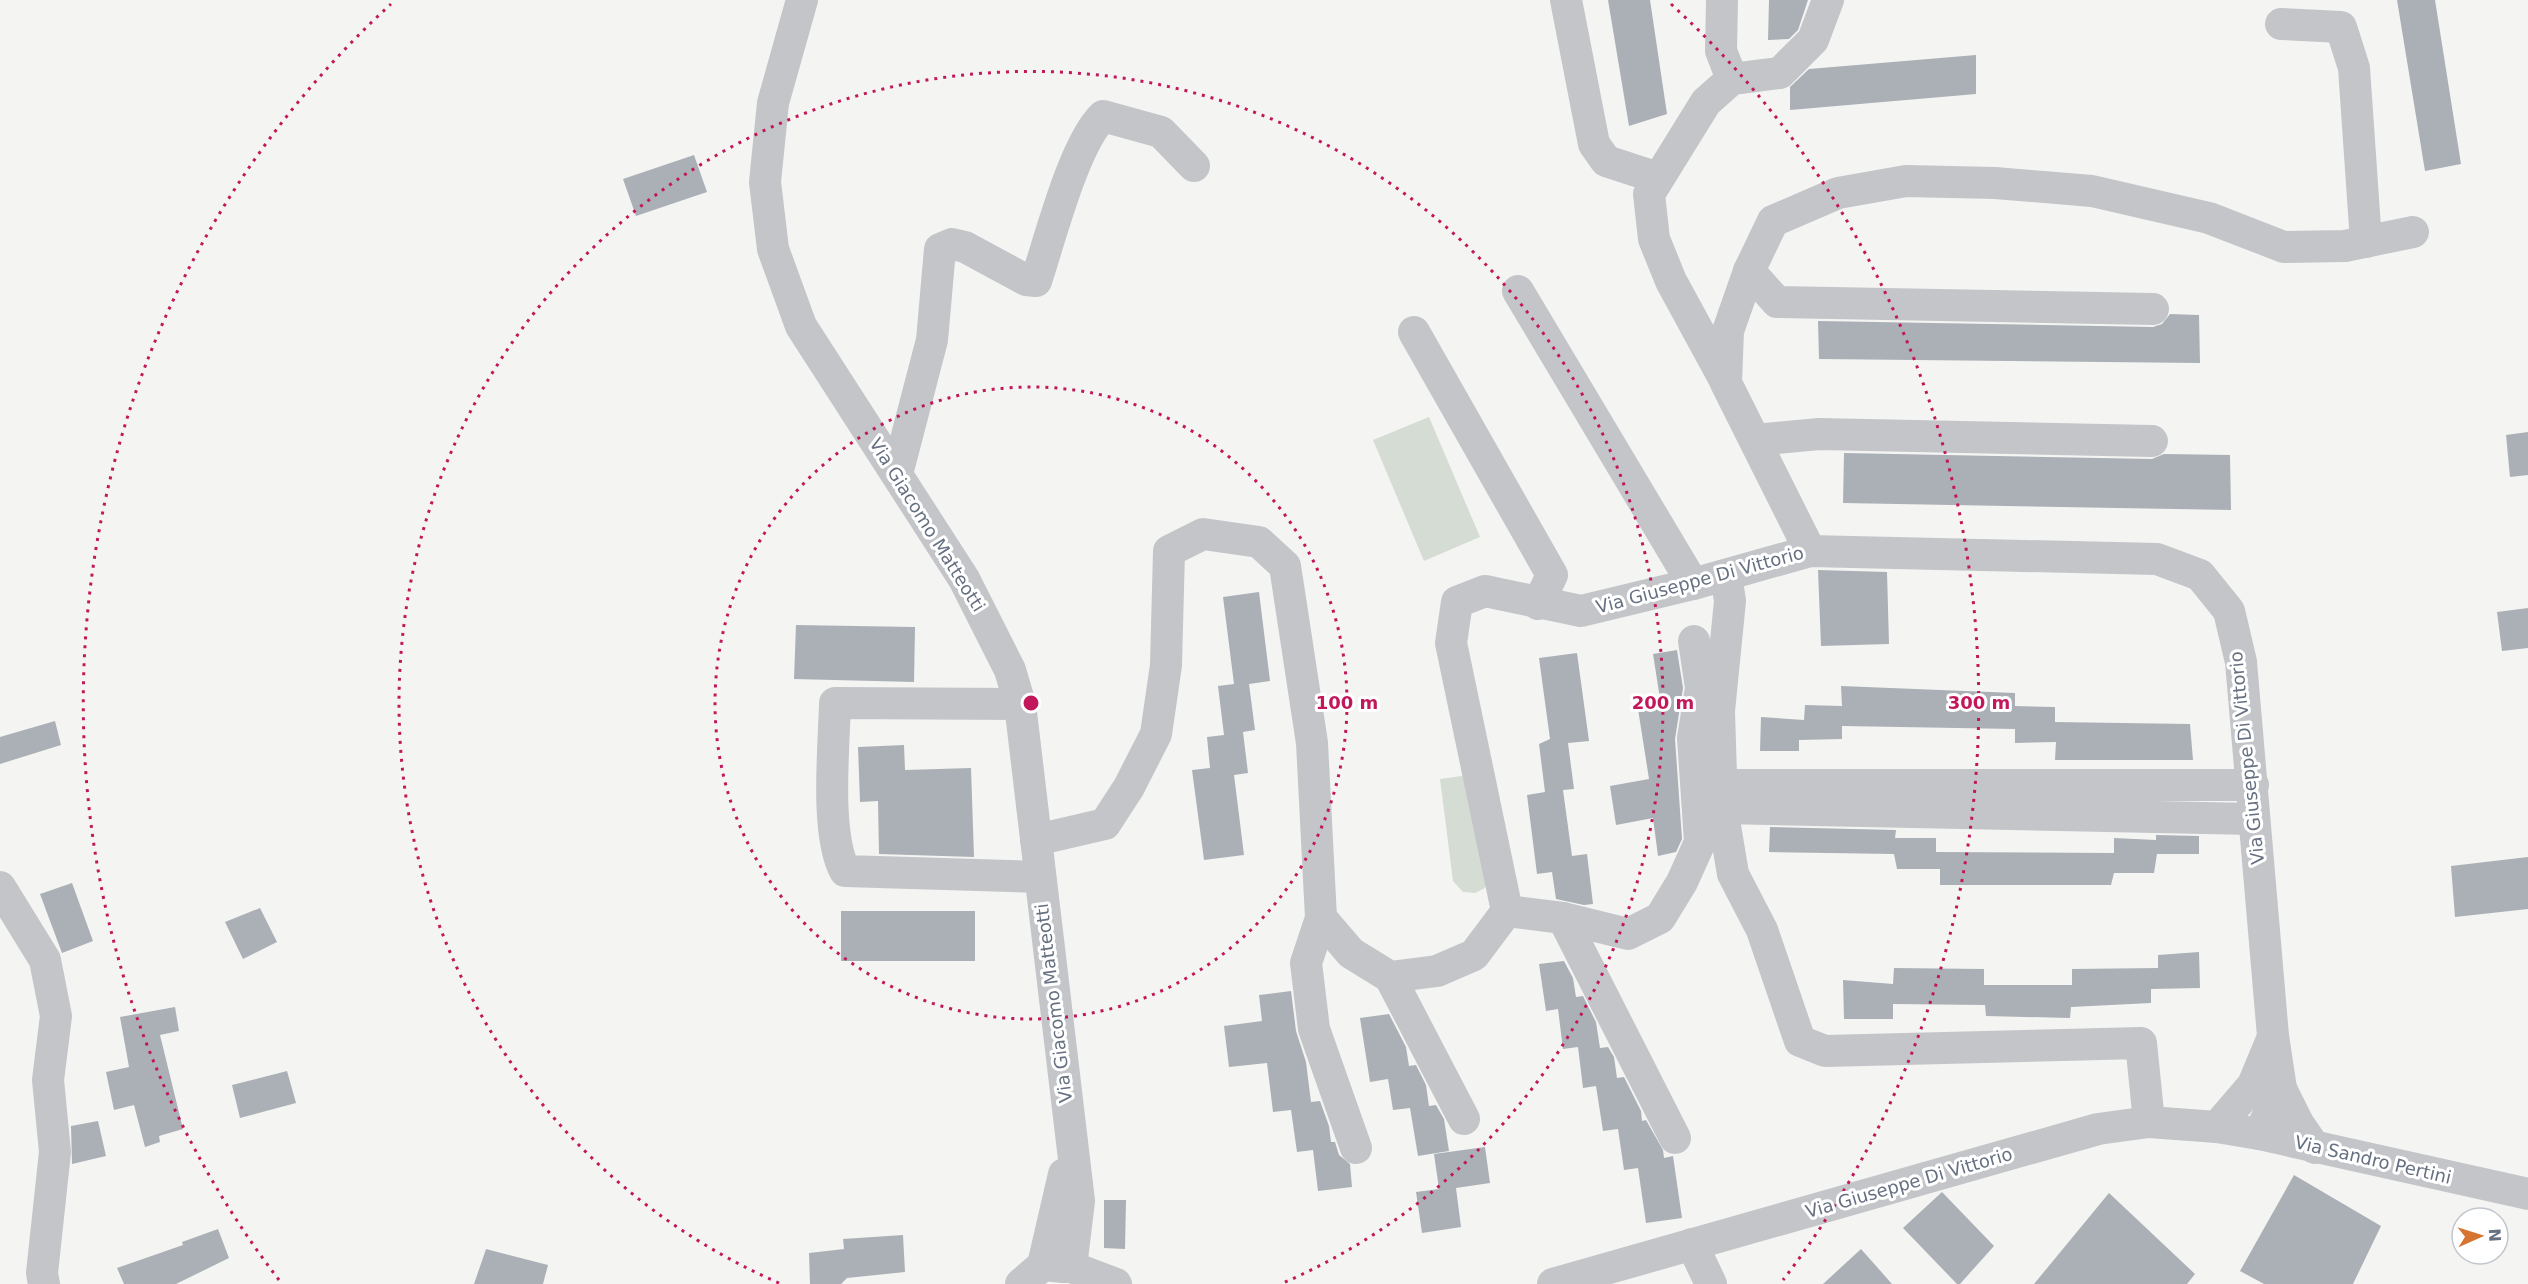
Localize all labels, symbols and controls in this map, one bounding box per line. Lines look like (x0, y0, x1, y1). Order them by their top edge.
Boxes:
street label: Via Giacomo Matteotti (865, 434, 990, 615)
street label: Via Giuseppe Di Vittorio (1594, 542, 1806, 617)
street label: Via Giuseppe Di Vittorio (2225, 650, 2268, 866)
text: 100 m (1316, 692, 1378, 713)
text: 200 m (1632, 692, 1694, 713)
text: 300 m (1948, 692, 2010, 713)
centre of rings (1021, 693, 1041, 713)
street label: Via Giacomo Matteotti (1031, 902, 1076, 1104)
street label: Via Sandro Pertini (2293, 1131, 2453, 1188)
street label: Via Giuseppe Di Vittorio (1803, 1143, 2015, 1222)
north arrow (2450, 1206, 2510, 1266)
text: N (2485, 1228, 2504, 1242)

